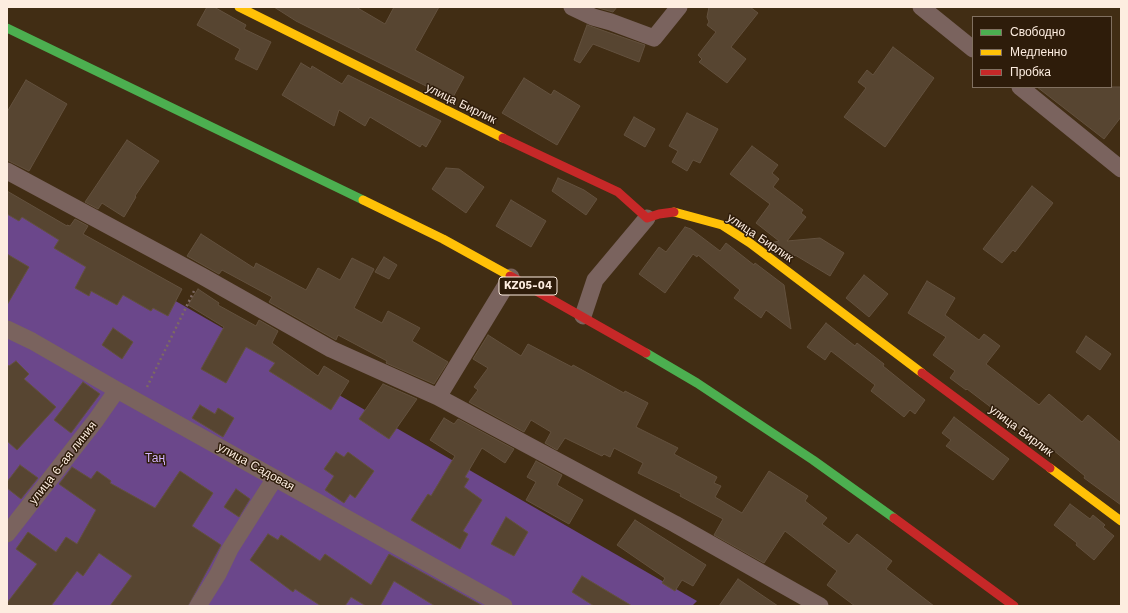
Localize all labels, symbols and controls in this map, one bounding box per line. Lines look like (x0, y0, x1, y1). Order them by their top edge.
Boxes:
legend (972, 16, 1112, 88)
text: Свободно (1010, 25, 1065, 39)
text: Медленно (1010, 45, 1067, 59)
text: Пробка (1010, 65, 1051, 79)
street label: улица Бирлик (423, 81, 499, 127)
street label: улица Бирлик (724, 211, 796, 265)
road number: KZ05-04 (499, 277, 557, 295)
street label: улица Бирлик (986, 402, 1056, 460)
street label: улица 6-ая линия (26, 419, 100, 507)
street label: улица Садовая (215, 440, 297, 494)
park label: Таң (145, 451, 165, 465)

